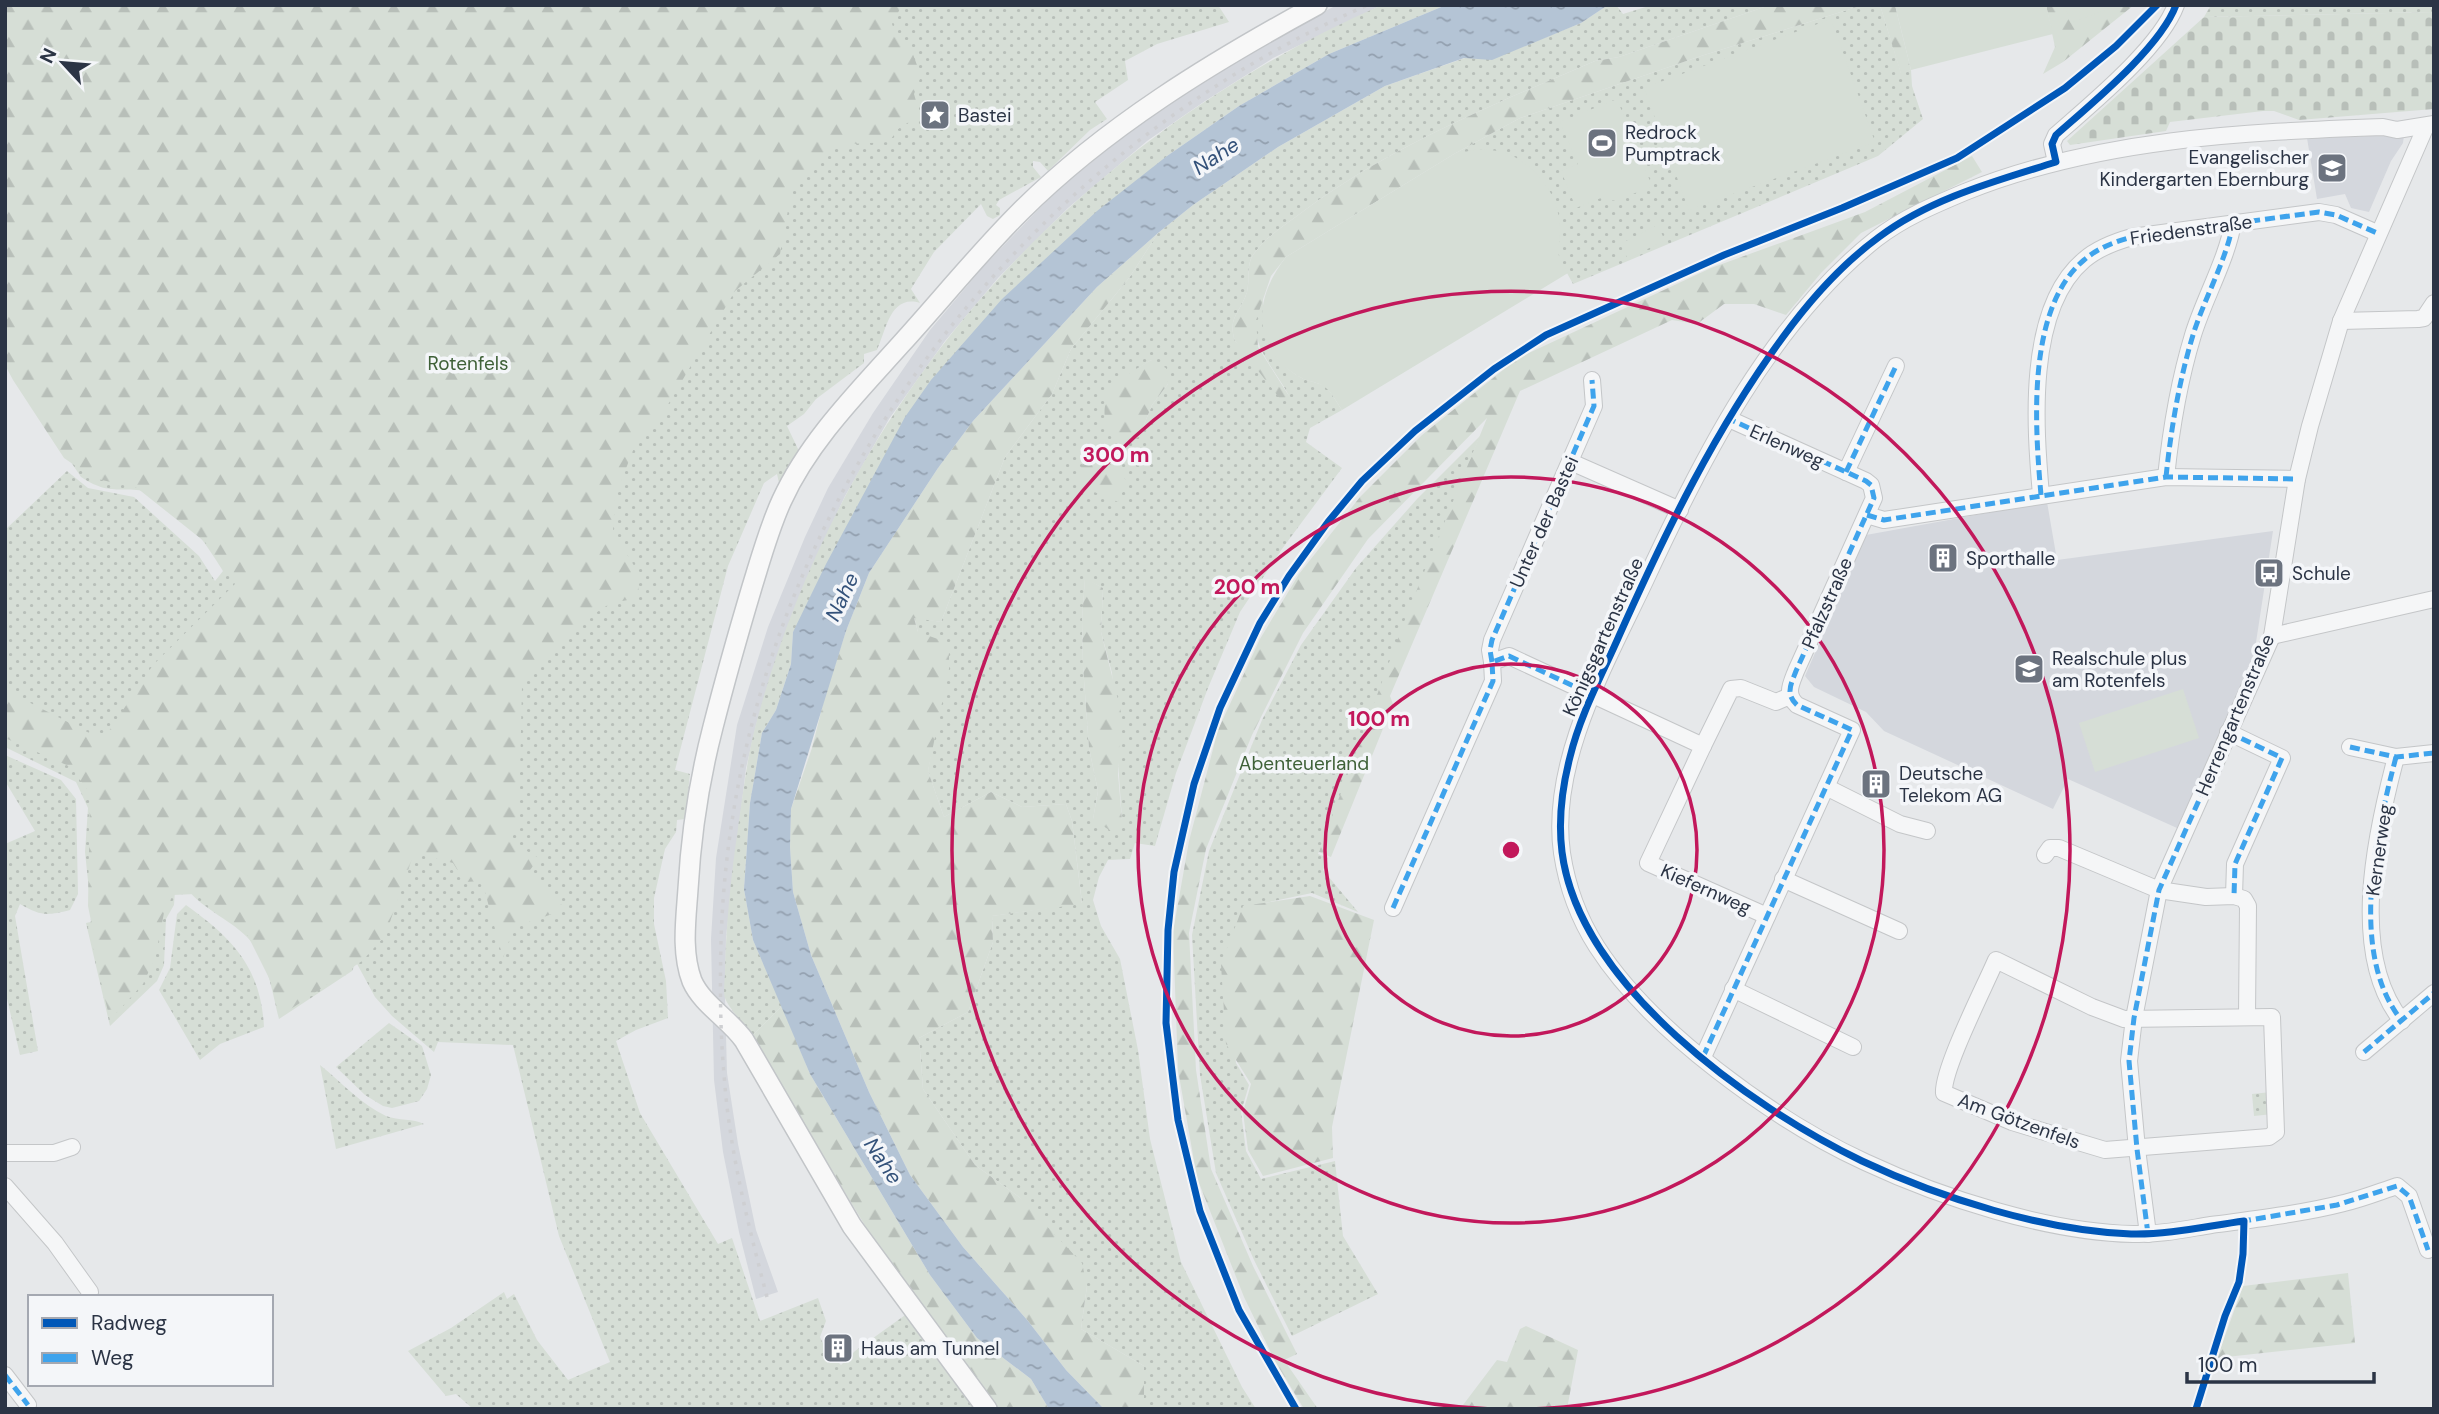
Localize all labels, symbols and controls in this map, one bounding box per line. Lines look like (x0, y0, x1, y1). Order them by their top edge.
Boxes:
north arrow (28, 28, 98, 98)
text: N (34, 44, 62, 67)
place icon: Bastei (918, 98, 952, 132)
place label: Bastei (958, 103, 1011, 128)
place label: Redrock Pumptrack (1625, 120, 1721, 167)
sports icon: Redrock Pumptrack (1585, 126, 1619, 160)
water label: Nahe (1187, 131, 1245, 181)
place label: Evangelischer Kindergarten Ebernburg (2099, 145, 2309, 192)
school or university icon: Evangelischer Kindergarten Ebernburg (2315, 151, 2349, 185)
street label: Friedenstraße (2128, 209, 2254, 251)
park label: Rotenfels (427, 351, 509, 376)
street label: Erlenweg (1746, 418, 1829, 474)
text: 300 m (1083, 441, 1149, 469)
street label: Unter der Bastei (1504, 452, 1584, 592)
building icon: Sporthalle (1926, 541, 1960, 575)
place label: Sporthalle (1966, 546, 2055, 571)
street label: Pfalzstraße (1796, 553, 1858, 653)
street label: Königsgartenstraße (1557, 554, 1649, 720)
bus stop icon: Schule (2252, 556, 2286, 590)
place label: Schule (2292, 561, 2351, 586)
water label: Nahe (819, 568, 865, 626)
text: 200 m (1214, 573, 1280, 601)
street label: Herrengartenstraße (2190, 630, 2280, 800)
place label: Realschule plus am Rotenfels (2052, 646, 2187, 693)
school or university icon: Realschule plus am Rotenfels (2012, 652, 2046, 686)
text: 100 m (1348, 705, 1410, 733)
park label: Abenteuerland (1239, 751, 1369, 776)
place label: Deutsche Telekom AG (1899, 761, 2002, 808)
building icon: Deutsche Telekom AG (1859, 767, 1893, 801)
street label: Kernerweg (2360, 802, 2398, 898)
centre of rings (1499, 838, 1523, 862)
street label: Kiefernweg (1657, 858, 1756, 920)
street label: Am Götzenfels (1954, 1087, 2084, 1155)
water label: Nahe (857, 1132, 909, 1190)
legend (28, 1295, 273, 1386)
text: Radweg (91, 1309, 167, 1337)
building icon: Haus am Tunnel (821, 1331, 855, 1365)
place label: Haus am Tunnel (861, 1336, 1000, 1361)
scale bar (2187, 1340, 2374, 1384)
text: Weg (91, 1344, 134, 1372)
text: 100 m (2198, 1351, 2258, 1379)

